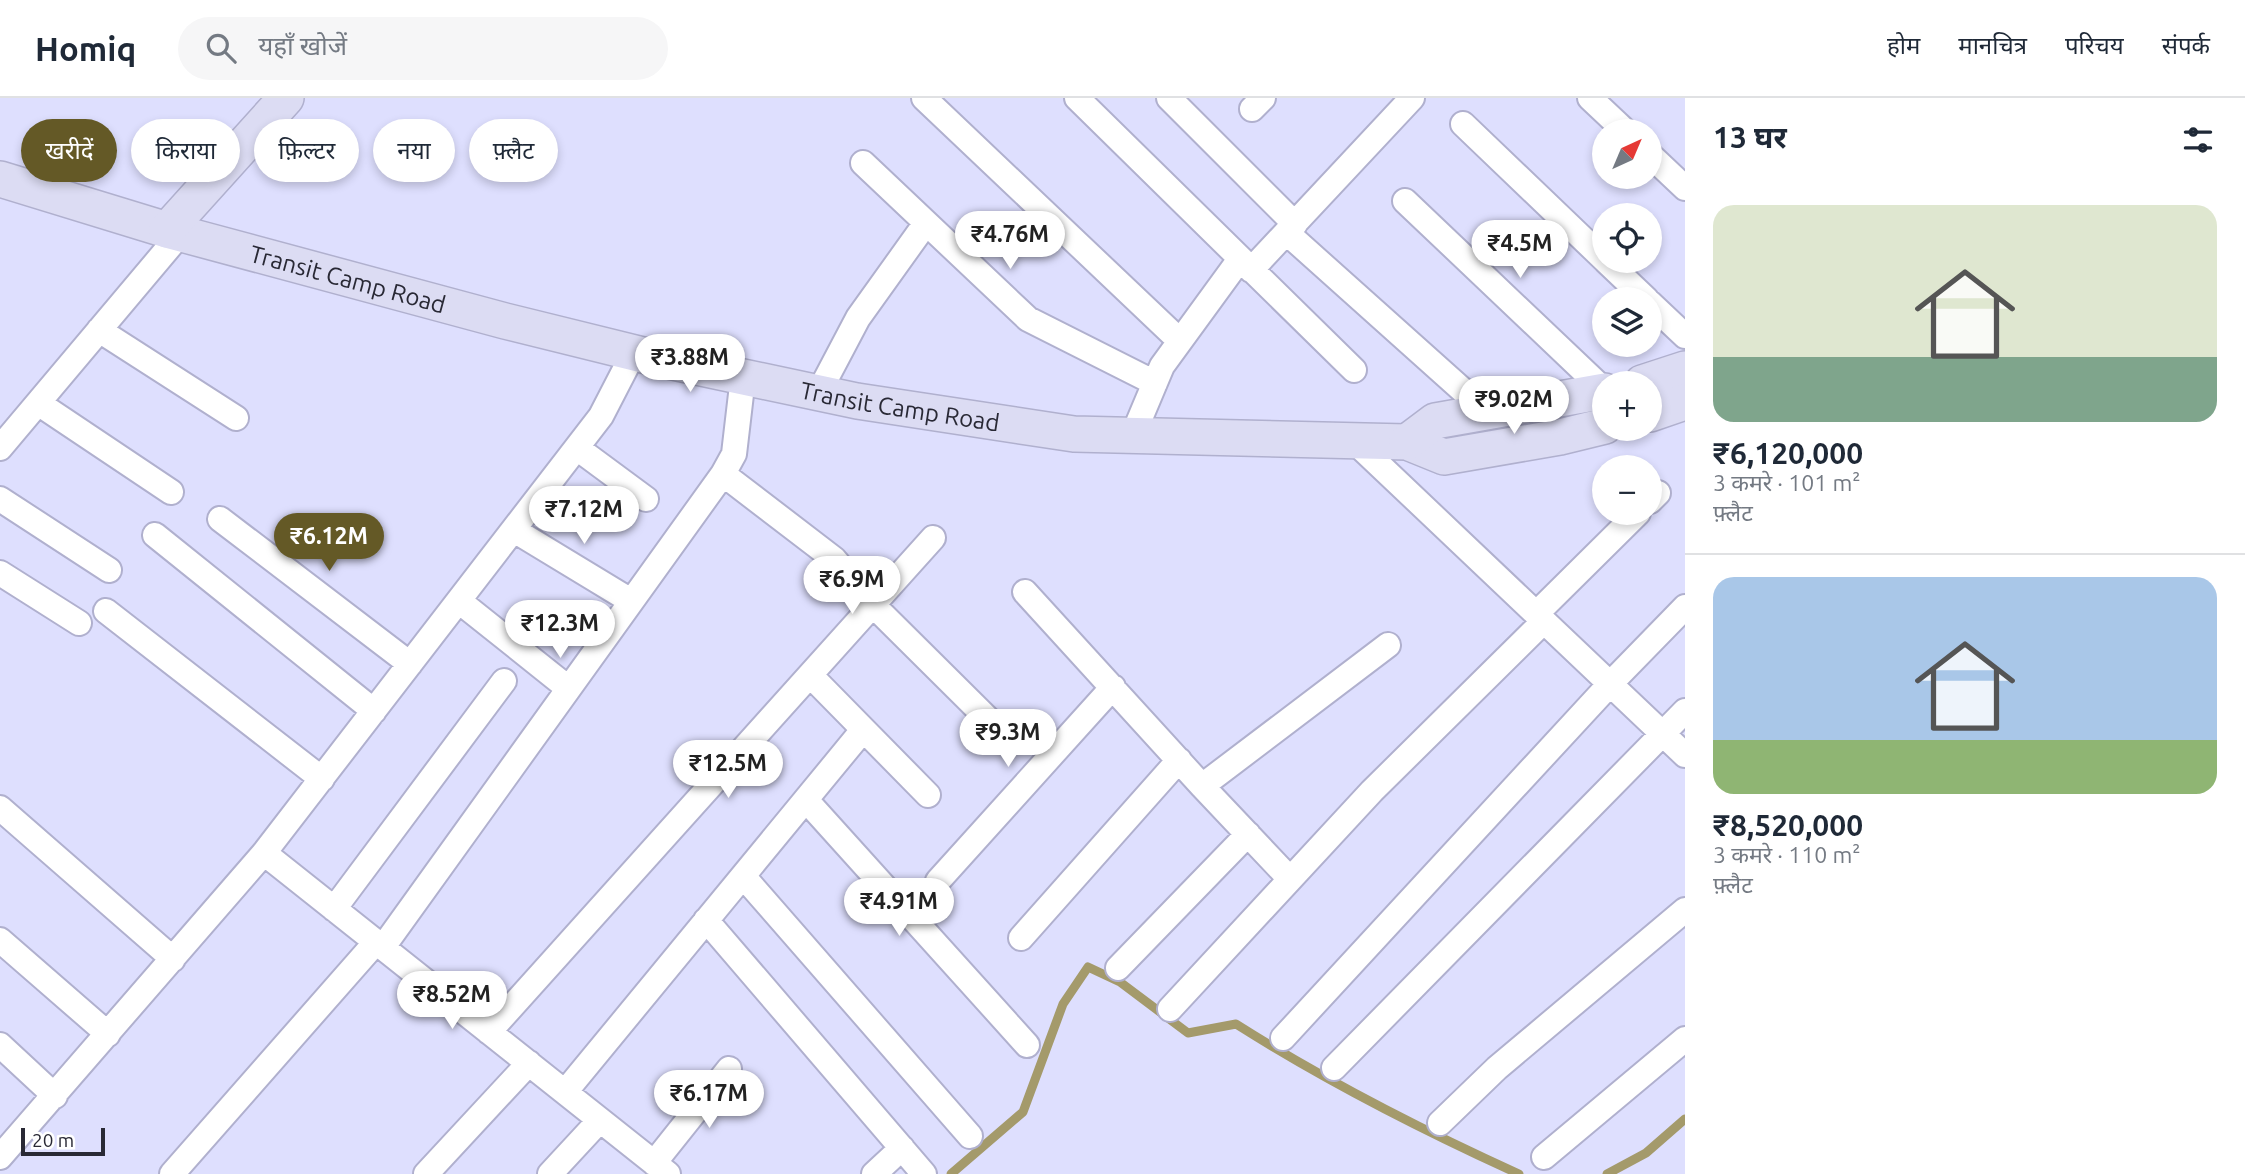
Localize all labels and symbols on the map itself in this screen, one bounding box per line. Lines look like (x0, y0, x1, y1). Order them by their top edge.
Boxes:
north arrow (1592, 119, 1662, 189)
pin: ₹4.76M (953, 212, 1067, 271)
pin: ₹4.5M (1471, 220, 1569, 280)
street label: Transit Camp Road (247, 239, 449, 318)
pin: ₹3.88M (633, 334, 747, 394)
street label: Transit Camp Road (798, 376, 1002, 436)
pin: ₹9.02M (1457, 376, 1571, 436)
pin: ₹7.12M (527, 486, 641, 546)
pin: ₹6.12M (272, 514, 386, 573)
pin: ₹6.9M (803, 556, 901, 616)
pin: ₹12.3M (503, 601, 617, 660)
pin: ₹9.3M (959, 710, 1057, 769)
pin: ₹12.5M (671, 740, 785, 800)
pin: ₹4.91M (842, 878, 956, 938)
pin: ₹8.52M (395, 972, 509, 1031)
pin: ₹6.17M (652, 1070, 766, 1130)
scale bar (21, 1125, 105, 1157)

